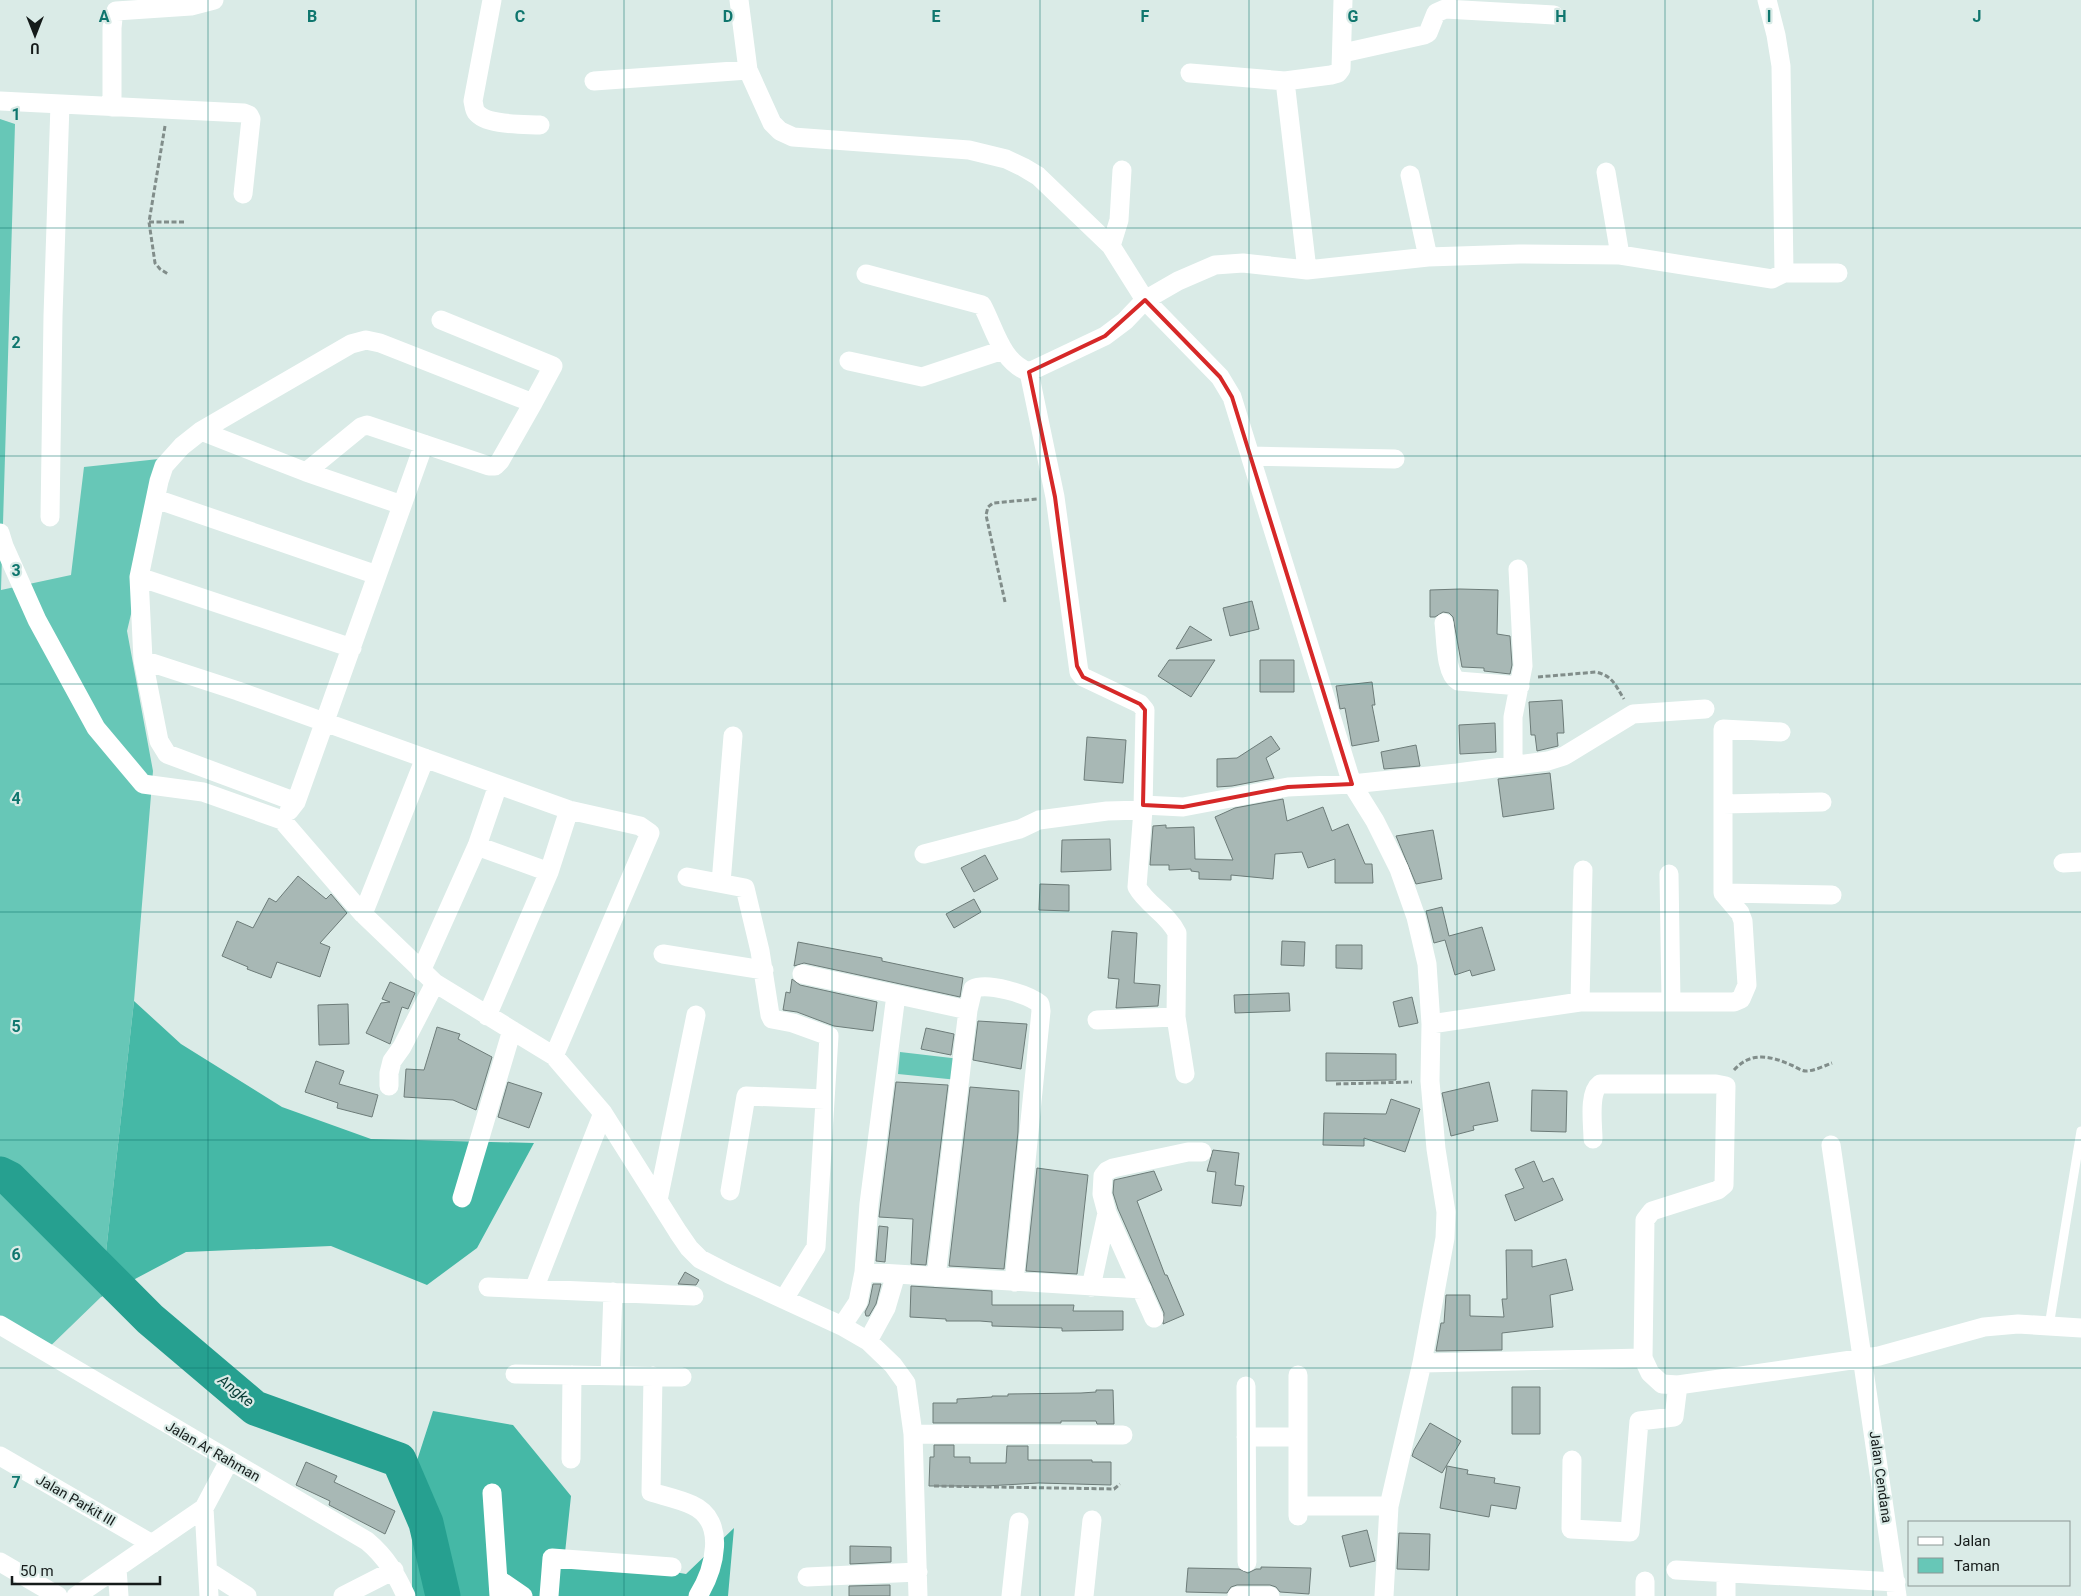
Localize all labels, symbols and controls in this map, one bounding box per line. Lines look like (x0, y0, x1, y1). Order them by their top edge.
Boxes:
text: A (99, 7, 110, 26)
text: B (307, 7, 317, 26)
text: C (515, 7, 525, 26)
text: D (723, 7, 733, 26)
text: E (932, 7, 941, 26)
text: F (1141, 7, 1150, 26)
text: G (1348, 7, 1359, 26)
text: H (1555, 7, 1567, 26)
text: I (1767, 7, 1771, 26)
text: J (1973, 7, 1981, 26)
north arrow (10, 10, 60, 60)
text: U (30, 40, 40, 56)
text: 1 (11, 105, 21, 124)
text: 2 (11, 333, 21, 352)
text: 3 (11, 561, 21, 580)
text: 4 (11, 789, 21, 808)
text: 5 (11, 1017, 21, 1036)
text: 6 (11, 1245, 21, 1264)
water label: Angke (214, 1371, 258, 1411)
street label: Jalan Ar Rahman (163, 1417, 263, 1485)
street label: Jalan Cendana (1867, 1430, 1895, 1524)
street label: Jalan Parkit III (34, 1471, 118, 1529)
text: 7 (11, 1473, 21, 1492)
legend (1908, 1521, 2071, 1586)
text: Jalan (1954, 1532, 1991, 1550)
scale bar (12, 1554, 160, 1586)
text: Taman (1954, 1557, 2000, 1575)
text: 50 m (20, 1562, 54, 1580)

